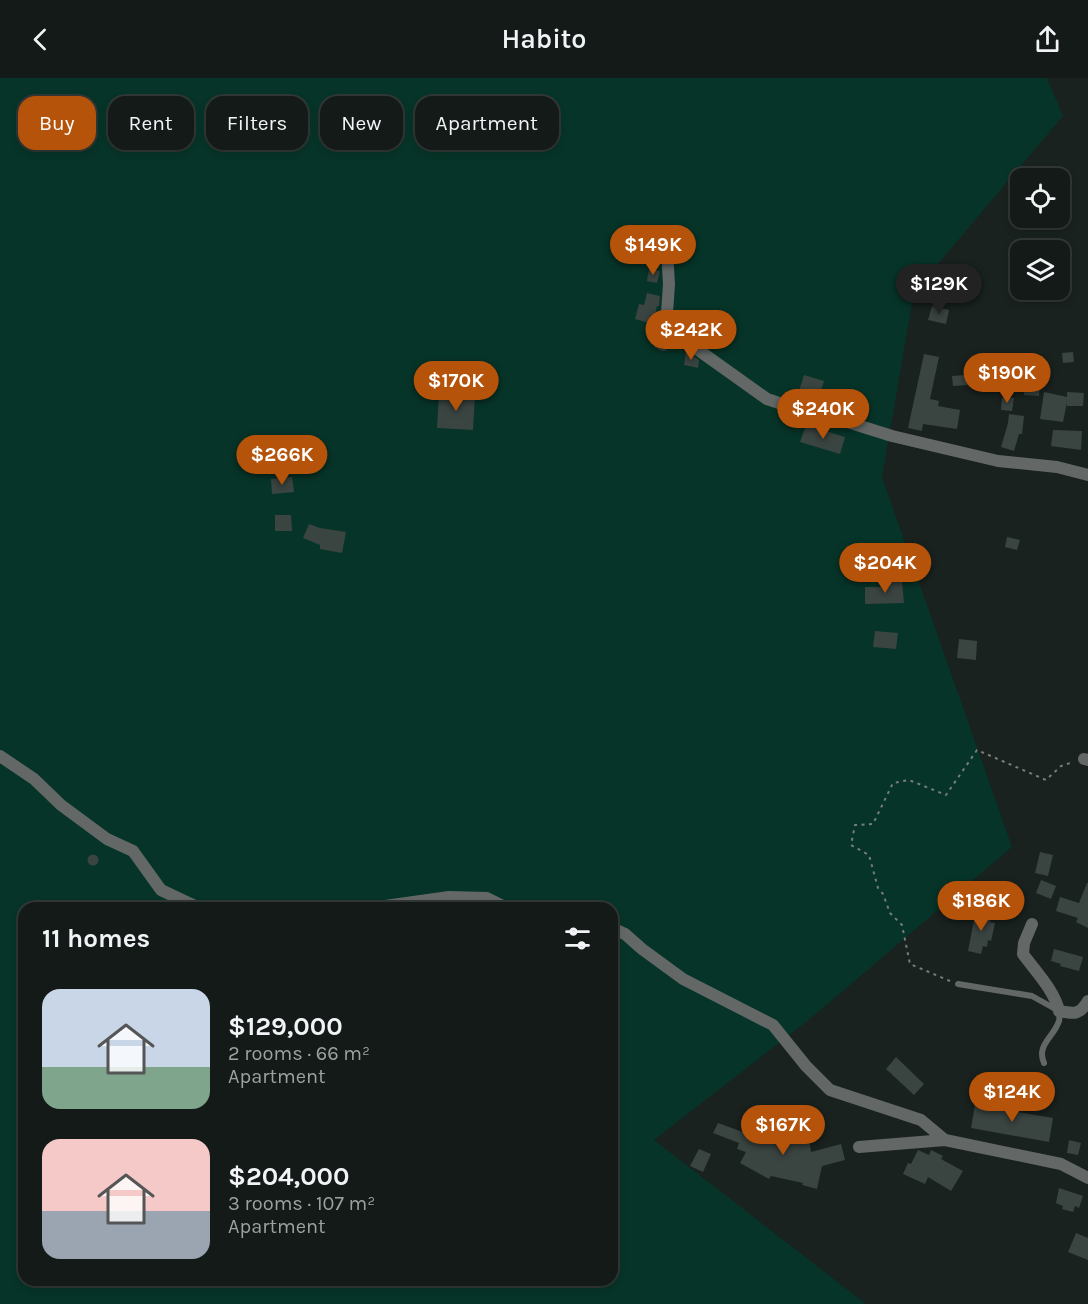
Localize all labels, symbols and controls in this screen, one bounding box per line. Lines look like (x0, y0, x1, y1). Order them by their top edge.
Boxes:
icon: back (24, 23, 57, 56)
text: Habito (501, 23, 587, 55)
icon: share (1031, 23, 1064, 56)
chip: Buy (18, 96, 96, 150)
chip: Rent (108, 96, 194, 150)
chip: Filters (206, 96, 308, 150)
chip: New (320, 96, 403, 150)
chip: Apartment (415, 96, 559, 150)
map controls (1010, 168, 1070, 300)
button: locate (1010, 168, 1070, 228)
pin: $149K (611, 225, 695, 276)
text: $149K (624, 233, 682, 256)
button: layers (1010, 240, 1070, 300)
pin: $129K (897, 264, 981, 315)
text: $129K (910, 272, 968, 295)
pin: $242K (649, 310, 733, 361)
text: $242K (660, 318, 722, 341)
pin: $190K (965, 353, 1049, 404)
pin: $170K (414, 361, 498, 412)
text: $190K (978, 361, 1036, 384)
text: $170K (428, 369, 484, 392)
pin: $240K (781, 389, 865, 440)
text: $240K (791, 397, 855, 420)
pin: $266K (240, 435, 324, 486)
text: $266K (250, 443, 314, 466)
pin: $204K (843, 543, 927, 594)
text: $204K (853, 551, 917, 574)
pin: $186K (939, 881, 1023, 932)
text: $186K (951, 889, 1011, 912)
icon: filters (561, 922, 594, 955)
text: 11 homes (42, 923, 150, 954)
text: $129,000 (228, 1011, 343, 1042)
icon: home (90, 1013, 162, 1085)
text: 2 rooms · 66 m² (228, 1042, 370, 1065)
text: Apartment (228, 1065, 326, 1088)
pin: $124K (970, 1072, 1054, 1123)
text: $124K (983, 1080, 1041, 1103)
pin: $167K (741, 1105, 825, 1156)
text: $167K (755, 1113, 811, 1136)
text: $204,000 (228, 1161, 349, 1192)
icon: home (90, 1163, 162, 1235)
text: 3 rooms · 107 m² (228, 1192, 375, 1215)
text: Apartment (228, 1215, 326, 1238)

